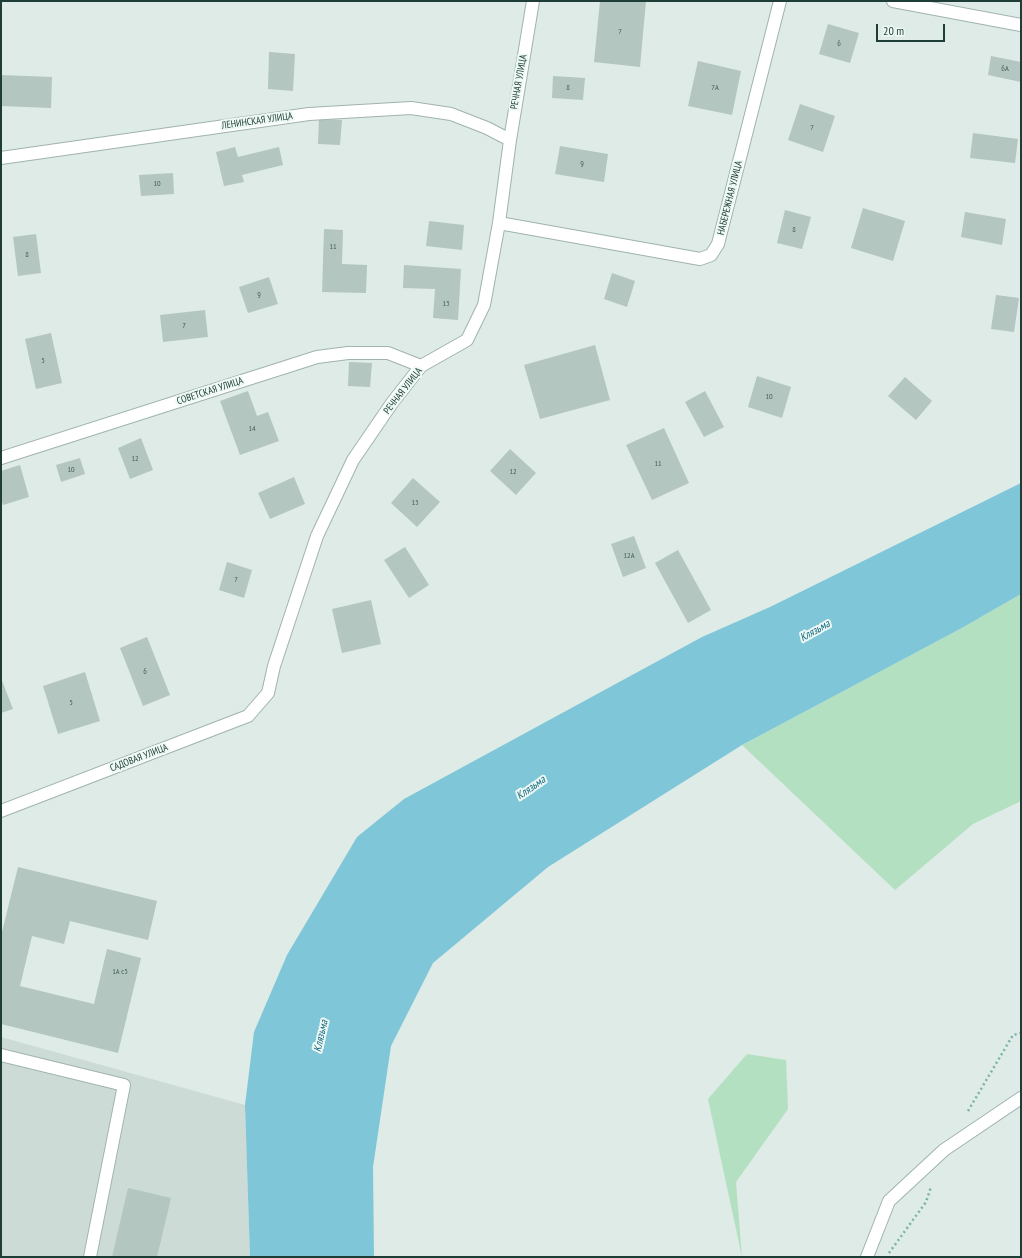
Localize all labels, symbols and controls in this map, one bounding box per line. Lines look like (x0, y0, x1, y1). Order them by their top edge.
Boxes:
scale bar (878, 16, 947, 42)
text: 20 m (883, 23, 904, 38)
house number: 7 (618, 27, 622, 37)
house number: 6 (837, 39, 841, 49)
street label: РЕЧНАЯ УЛИЦА (508, 54, 530, 110)
house number: 6А (1001, 64, 1009, 74)
house number: 8 (566, 83, 570, 93)
house number: 7А (711, 83, 719, 93)
street label: ЛЕНИНСКАЯ УЛИЦА (221, 110, 293, 132)
house number: 7 (810, 123, 814, 133)
house number: 9 (580, 159, 584, 169)
street label: НАБЕРЕЖНАЯ УЛИЦА (715, 160, 745, 236)
house number: 10 (153, 179, 161, 189)
house number: 8 (792, 225, 796, 235)
house number: 11 (329, 242, 337, 252)
house number: 8 (25, 250, 29, 260)
house number: 9 (257, 290, 261, 300)
house number: 13 (442, 299, 450, 309)
house number: 7 (182, 321, 186, 331)
house number: 5 (41, 356, 45, 366)
street label: РЕЧНАЯ УЛИЦА (381, 365, 425, 417)
street label: СОВЕТСКАЯ УЛИЦА (175, 375, 245, 407)
house number: 10 (765, 392, 773, 402)
house number: 14 (248, 424, 256, 434)
house number: 12 (131, 454, 139, 464)
house number: 11 (654, 459, 662, 469)
house number: 10 (67, 465, 75, 475)
house number: 12 (509, 467, 517, 477)
house number: 13 (411, 498, 419, 508)
house number: 12А (624, 551, 634, 561)
house number: 7 (234, 575, 238, 585)
water label: Клязьма (798, 617, 832, 645)
house number: 6 (143, 667, 147, 677)
house number: 5 (69, 698, 73, 708)
street label: САДОВАЯ УЛИЦА (108, 741, 170, 775)
water label: Клязьма (514, 773, 548, 803)
house number: 1А с5 (112, 967, 128, 977)
water label: Клязьма (311, 1019, 331, 1053)

